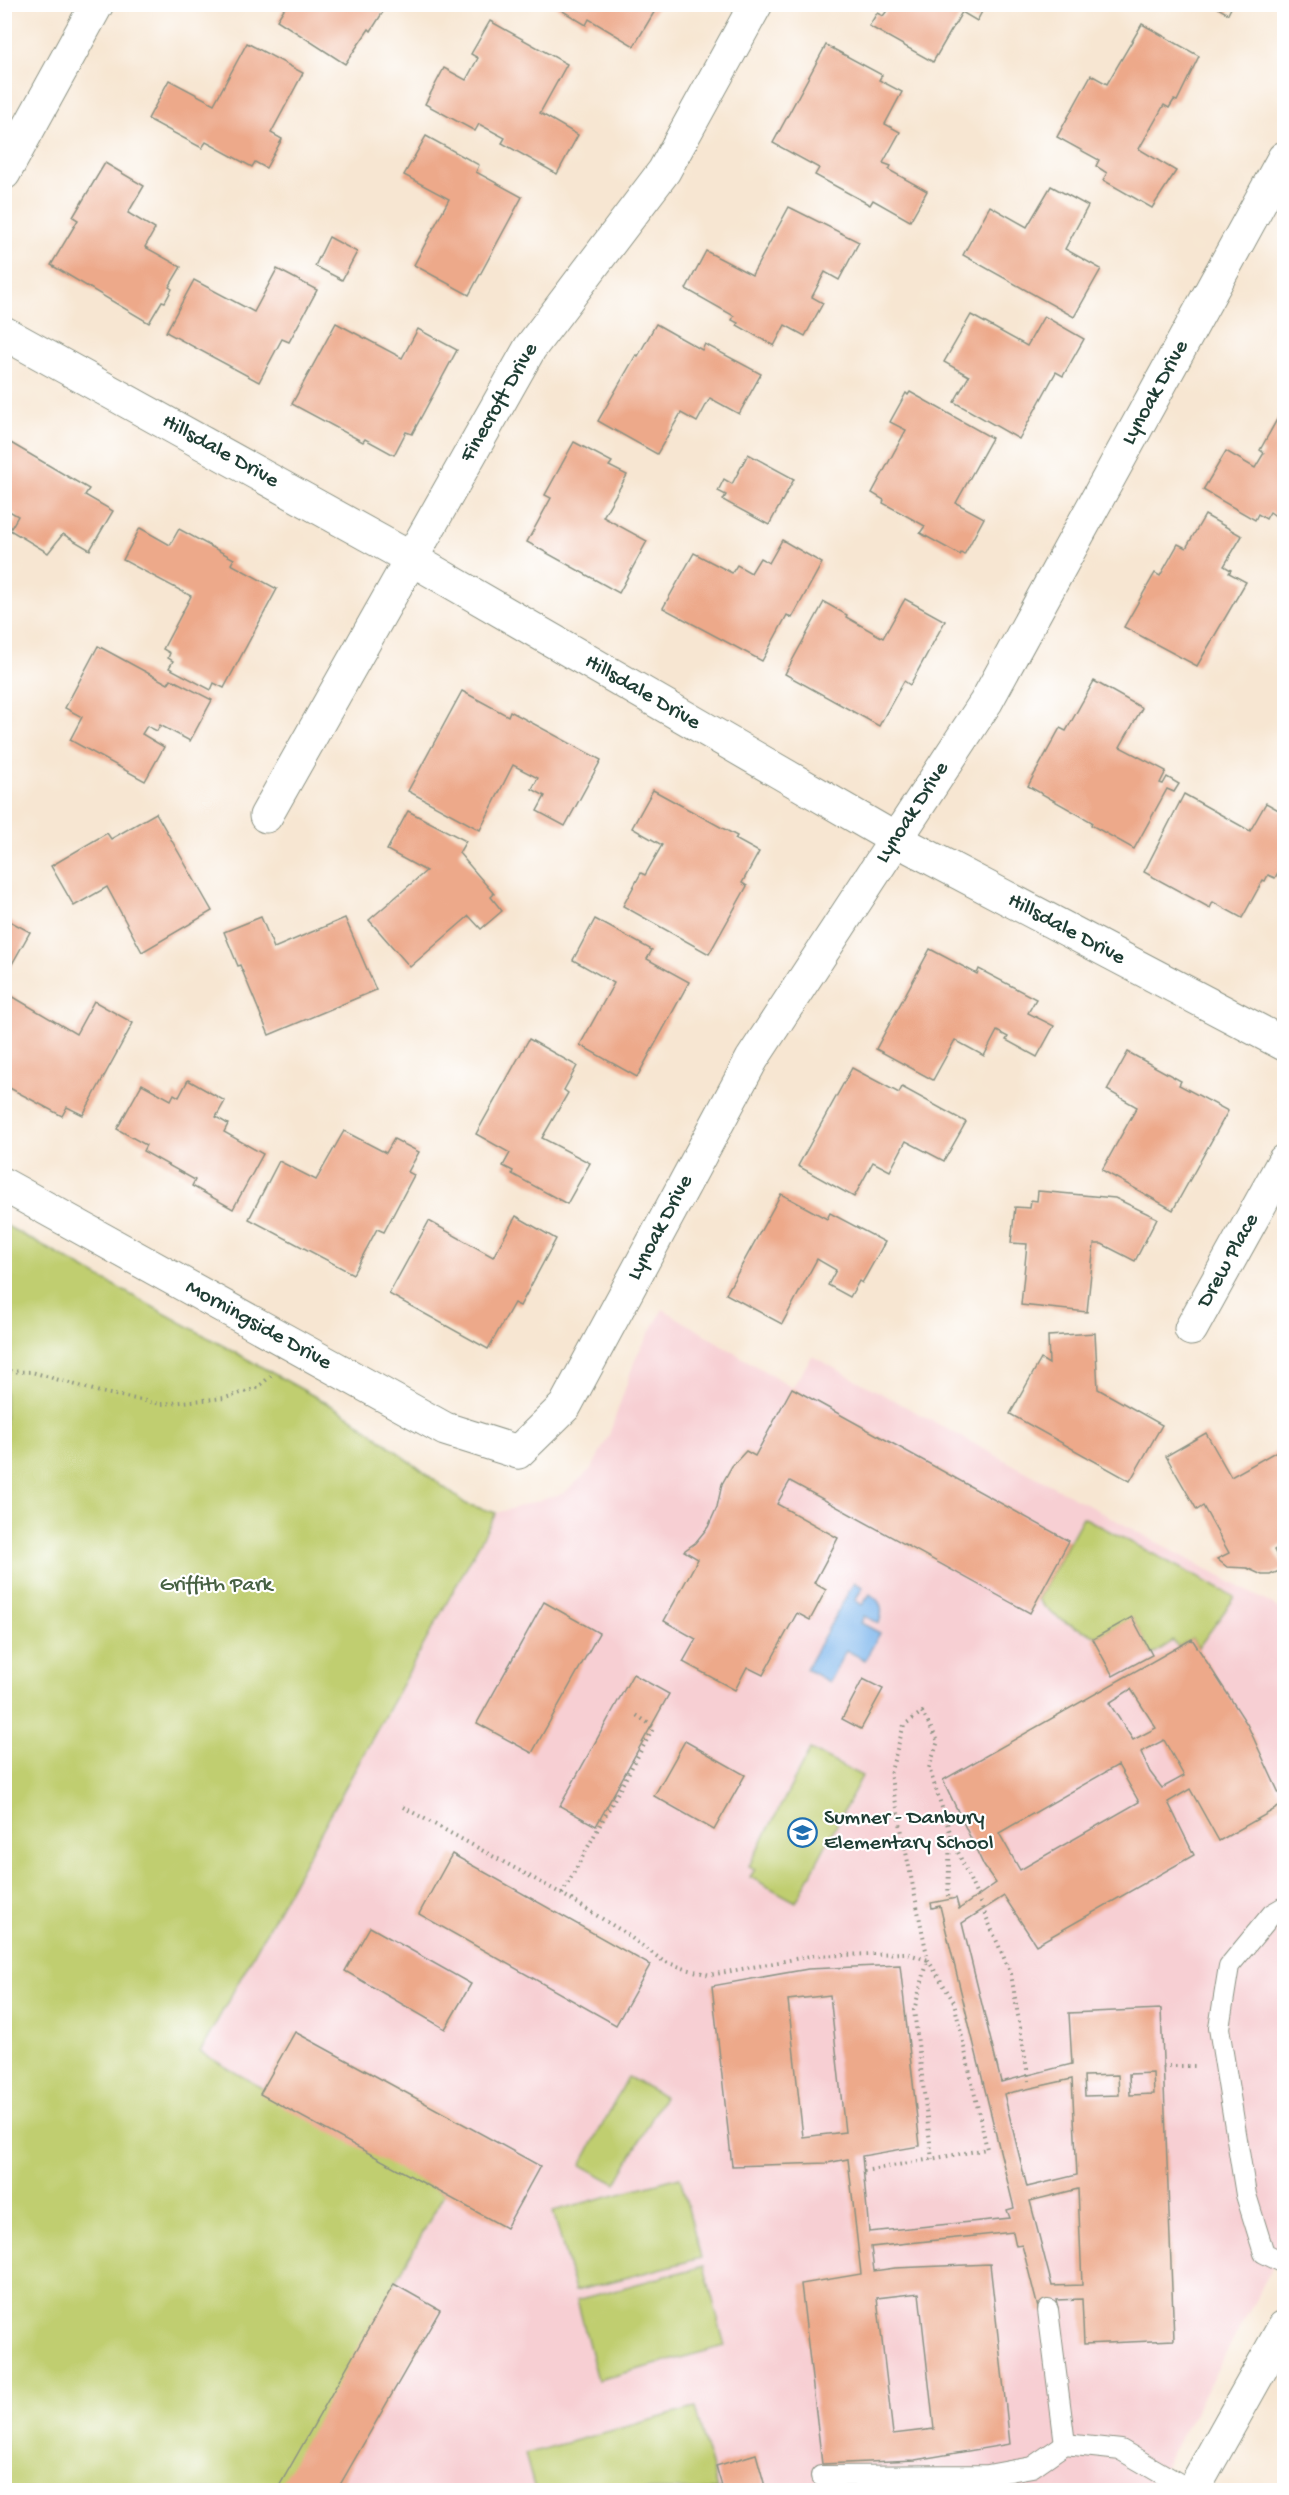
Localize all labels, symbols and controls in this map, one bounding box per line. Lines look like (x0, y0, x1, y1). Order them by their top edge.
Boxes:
street label: Lynoak Drive (1117, 335, 1196, 450)
street label: Finecroft Drive (455, 338, 545, 468)
street label: Hillsdale Drive (157, 409, 284, 495)
street label: Hillsdale Drive (579, 649, 705, 737)
street label: Lynoak Drive (871, 757, 956, 869)
street label: Hillsdale Drive (1003, 888, 1130, 972)
street label: Lynoak Drive (622, 1170, 700, 1285)
street label: Drew Place (1192, 1209, 1266, 1314)
street label: Morningside Drive (180, 1275, 336, 1377)
park label: Griffith Park (160, 1573, 275, 1599)
place label: Sumner - Danbury Elementary School (824, 1806, 994, 1857)
school or university icon: Sumner - Danbury Elementary School (787, 1816, 819, 1848)

